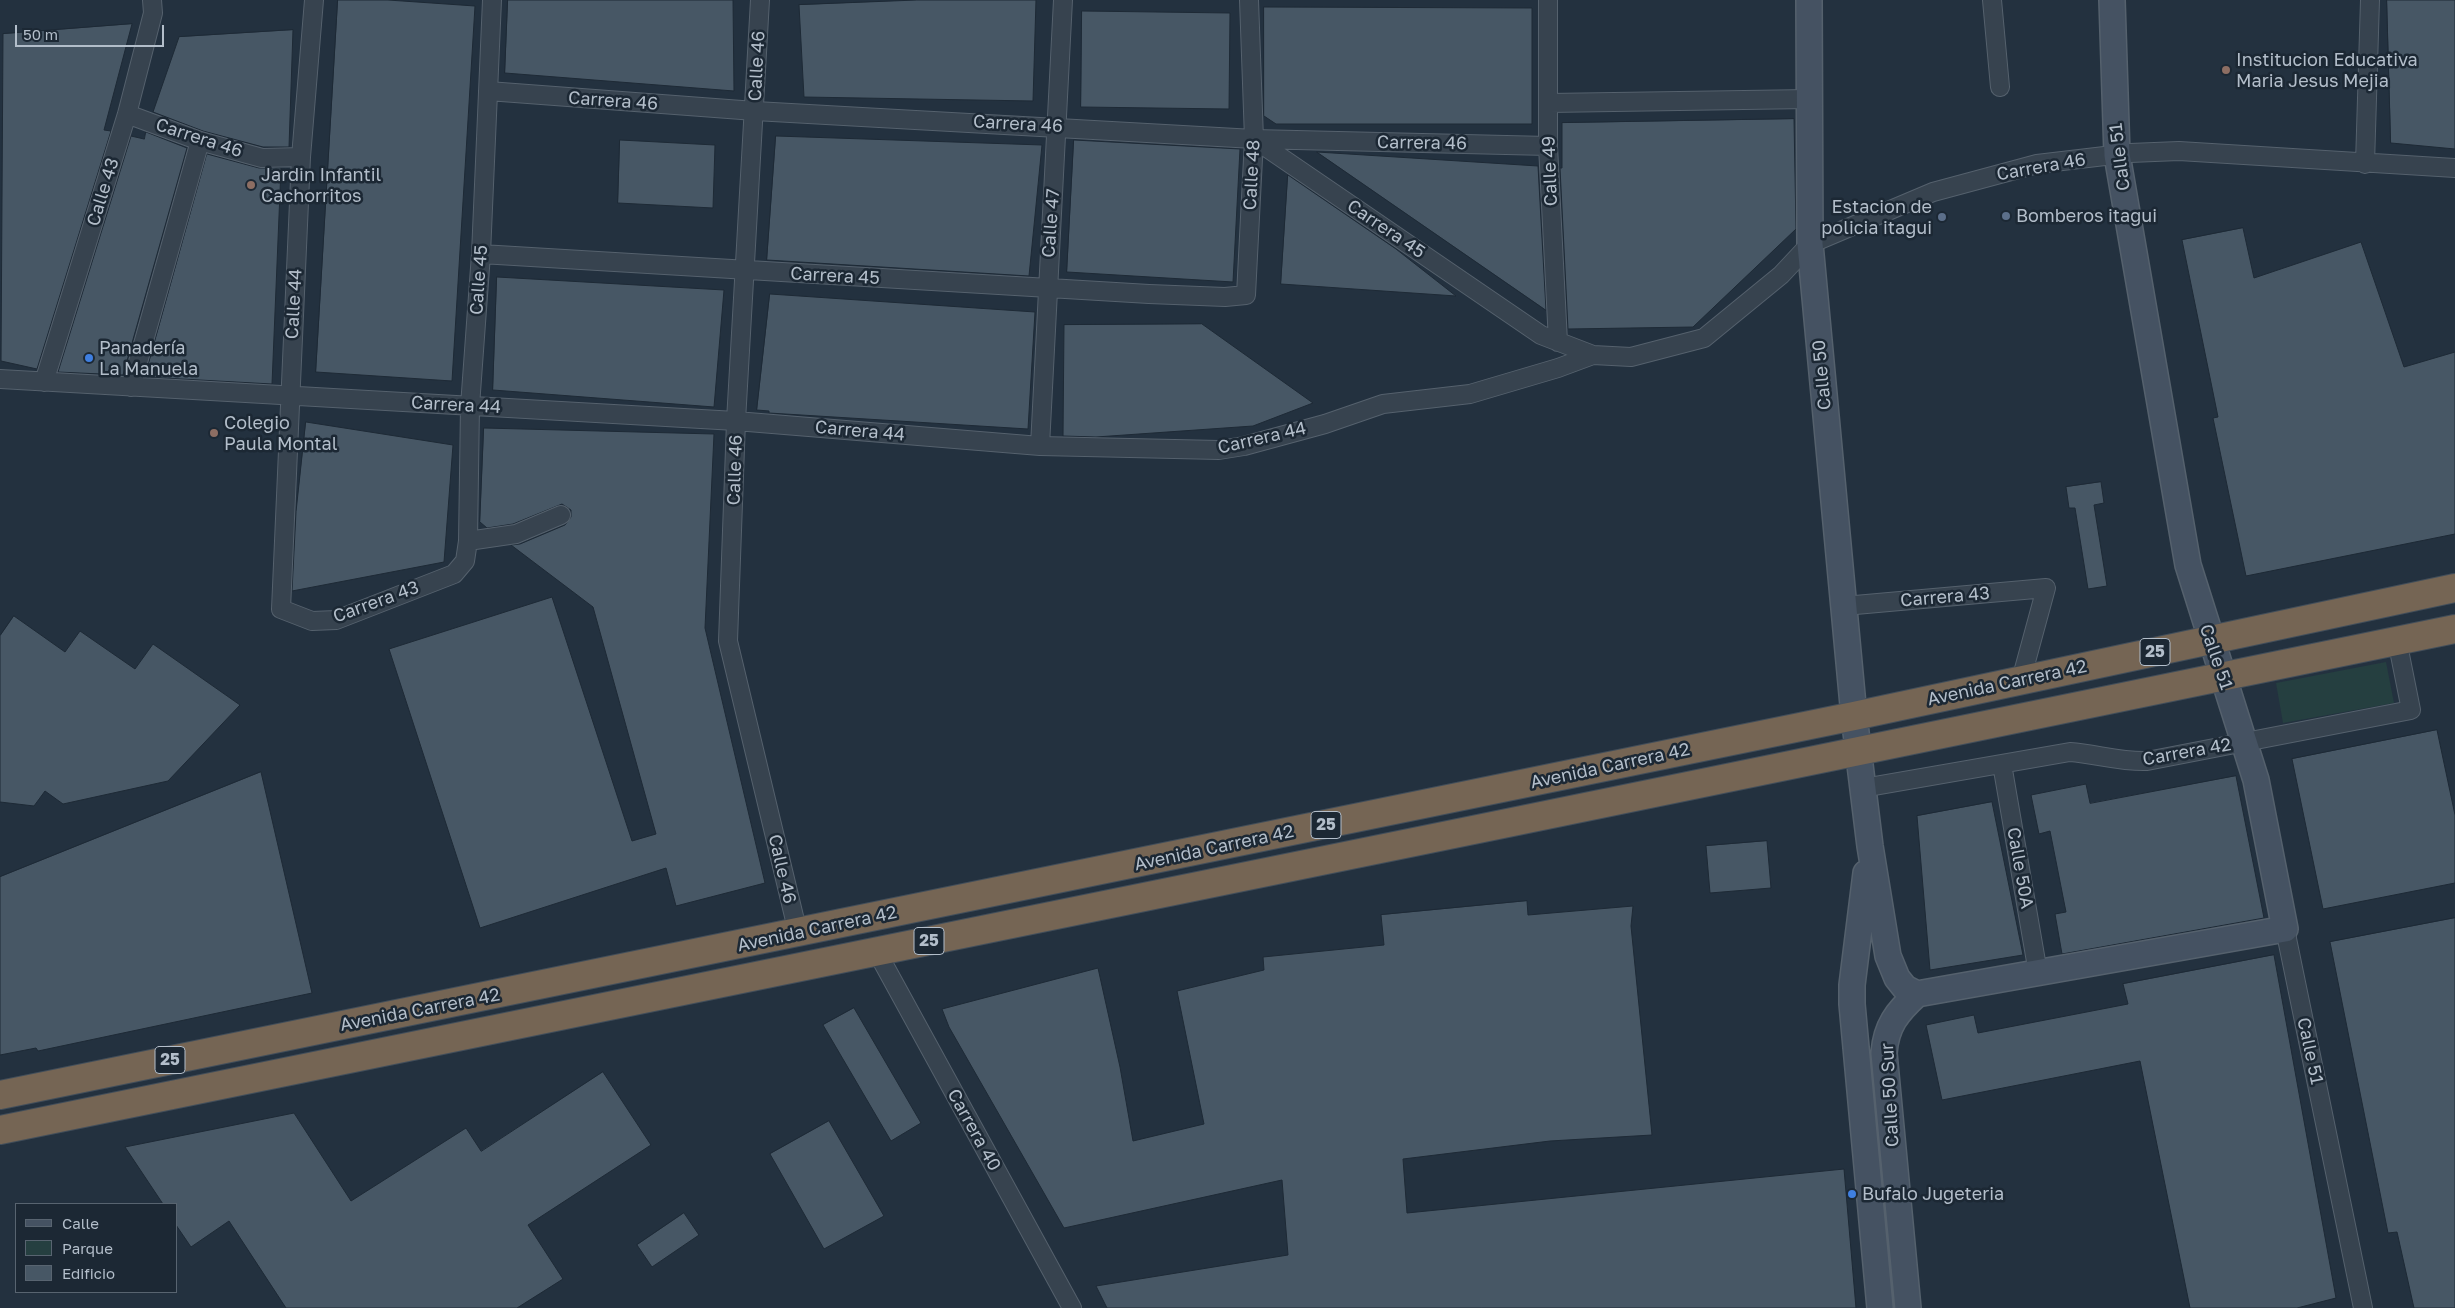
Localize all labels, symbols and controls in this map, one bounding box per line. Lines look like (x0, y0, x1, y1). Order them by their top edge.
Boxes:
scale bar (18, 15, 166, 47)
text: 50 m (23, 25, 58, 43)
street label: Calle 46 (744, 30, 770, 102)
place label: Institucion Educativa Maria Jesus Mejia (2236, 49, 2418, 92)
marker: Institucion Educativa Maria Jesus Mejia (2220, 64, 2232, 76)
street label: Carrera 46 (567, 87, 659, 115)
street label: Carrera 46 (972, 111, 1064, 137)
street label: Carrera 46 (153, 114, 245, 162)
street label: Calle 51 (2105, 122, 2135, 192)
street label: Carrera 46 (1377, 131, 1467, 155)
street label: Calle 49 (1538, 135, 1562, 207)
street label: Calle 48 (1239, 139, 1265, 211)
street label: Carrera 46 (1995, 149, 2087, 185)
street label: Calle 43 (82, 155, 124, 229)
place label: Jardin Infantil Cachorritos (261, 164, 381, 206)
marker: Jardin Infantil Cachorritos (245, 179, 257, 191)
street label: Calle 47 (1038, 188, 1064, 258)
street label: Carrera 45 (1343, 195, 1429, 263)
place label: Estacion de policia itagui (1821, 196, 1932, 238)
place label: Bomberos itagui (2016, 205, 2157, 227)
marker: Bomberos itagui (2000, 210, 2012, 222)
marker: Estacion de policia itagui (1936, 211, 1948, 223)
street label: Calle 45 (466, 244, 492, 316)
street label: Carrera 45 (790, 263, 880, 289)
street label: Calle 44 (281, 268, 307, 340)
place label: Panadería La Manuela (99, 337, 198, 379)
street label: Calle 50 (1808, 339, 1836, 411)
marker: Panadería La Manuela (83, 352, 95, 364)
street label: Carrera 44 (410, 392, 502, 418)
place label: Colegio Paula Montal (224, 412, 337, 454)
street label: Carrera 44 (814, 416, 906, 446)
street label: Carrera 44 (1216, 417, 1308, 459)
marker: Colegio Paula Montal (208, 427, 220, 439)
street label: Calle 46 (723, 434, 747, 506)
street label: Carrera 43 (330, 577, 422, 627)
street label: Carrera 43 (1899, 582, 1991, 612)
street label: Calle 51 (2195, 621, 2237, 693)
road number: 25 (2140, 638, 2170, 666)
street label: Avenida Carrera 42 (1925, 656, 2089, 710)
street label: Carrera 42 (2141, 734, 2233, 770)
street label: Avenida Carrera 42 (1528, 739, 1692, 793)
road number: 25 (1311, 812, 1341, 838)
street label: Avenida Carrera 42 (1132, 821, 1296, 875)
street label: Calle 50A (2002, 826, 2038, 910)
street label: Calle 46 (764, 832, 800, 906)
street label: Avenida Carrera 42 (735, 902, 899, 956)
road number: 25 (914, 928, 944, 954)
street label: Avenida Carrera 42 (338, 984, 502, 1036)
street label: Calle 51 (2292, 1016, 2328, 1086)
street label: Calle 50 Sur (1876, 1042, 1904, 1148)
road number: 25 (155, 1046, 185, 1074)
street label: Carrera 40 (943, 1085, 1005, 1175)
place label: Bufalo Jugeteria (1862, 1183, 2004, 1205)
marker: Bufalo Jugeteria (1846, 1188, 1858, 1200)
legend (15, 1203, 178, 1293)
text: Calle (62, 1214, 99, 1232)
text: Parque (62, 1239, 113, 1257)
text: Edificio (62, 1264, 115, 1282)

